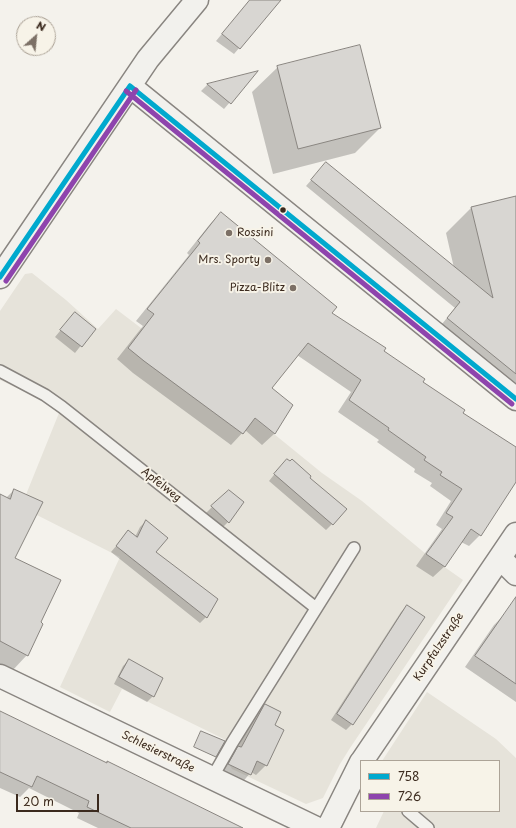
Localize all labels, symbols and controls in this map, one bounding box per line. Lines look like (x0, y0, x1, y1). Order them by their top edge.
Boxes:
north arrow (16, 16, 56, 56)
text: N (33, 16, 49, 35)
unlabelled marker (278, 205, 288, 215)
place label: Rossini (237, 226, 273, 240)
marker: Rossini (224, 228, 234, 238)
place label: Mrs. Sporty (198, 253, 260, 267)
marker: Mrs. Sporty (263, 255, 273, 265)
place label: Pizza-Blitz (230, 281, 285, 295)
marker: Pizza-Blitz (288, 283, 298, 293)
street label: Apfelweg (138, 465, 184, 505)
street label: Kurpfalzstraße (411, 610, 467, 684)
street label: Schlesierstraße (119, 729, 197, 775)
legend (360, 760, 500, 812)
text: 758 (398, 767, 420, 785)
scale bar (18, 786, 101, 812)
text: 726 (398, 787, 421, 805)
text: 20 m (23, 792, 54, 810)

